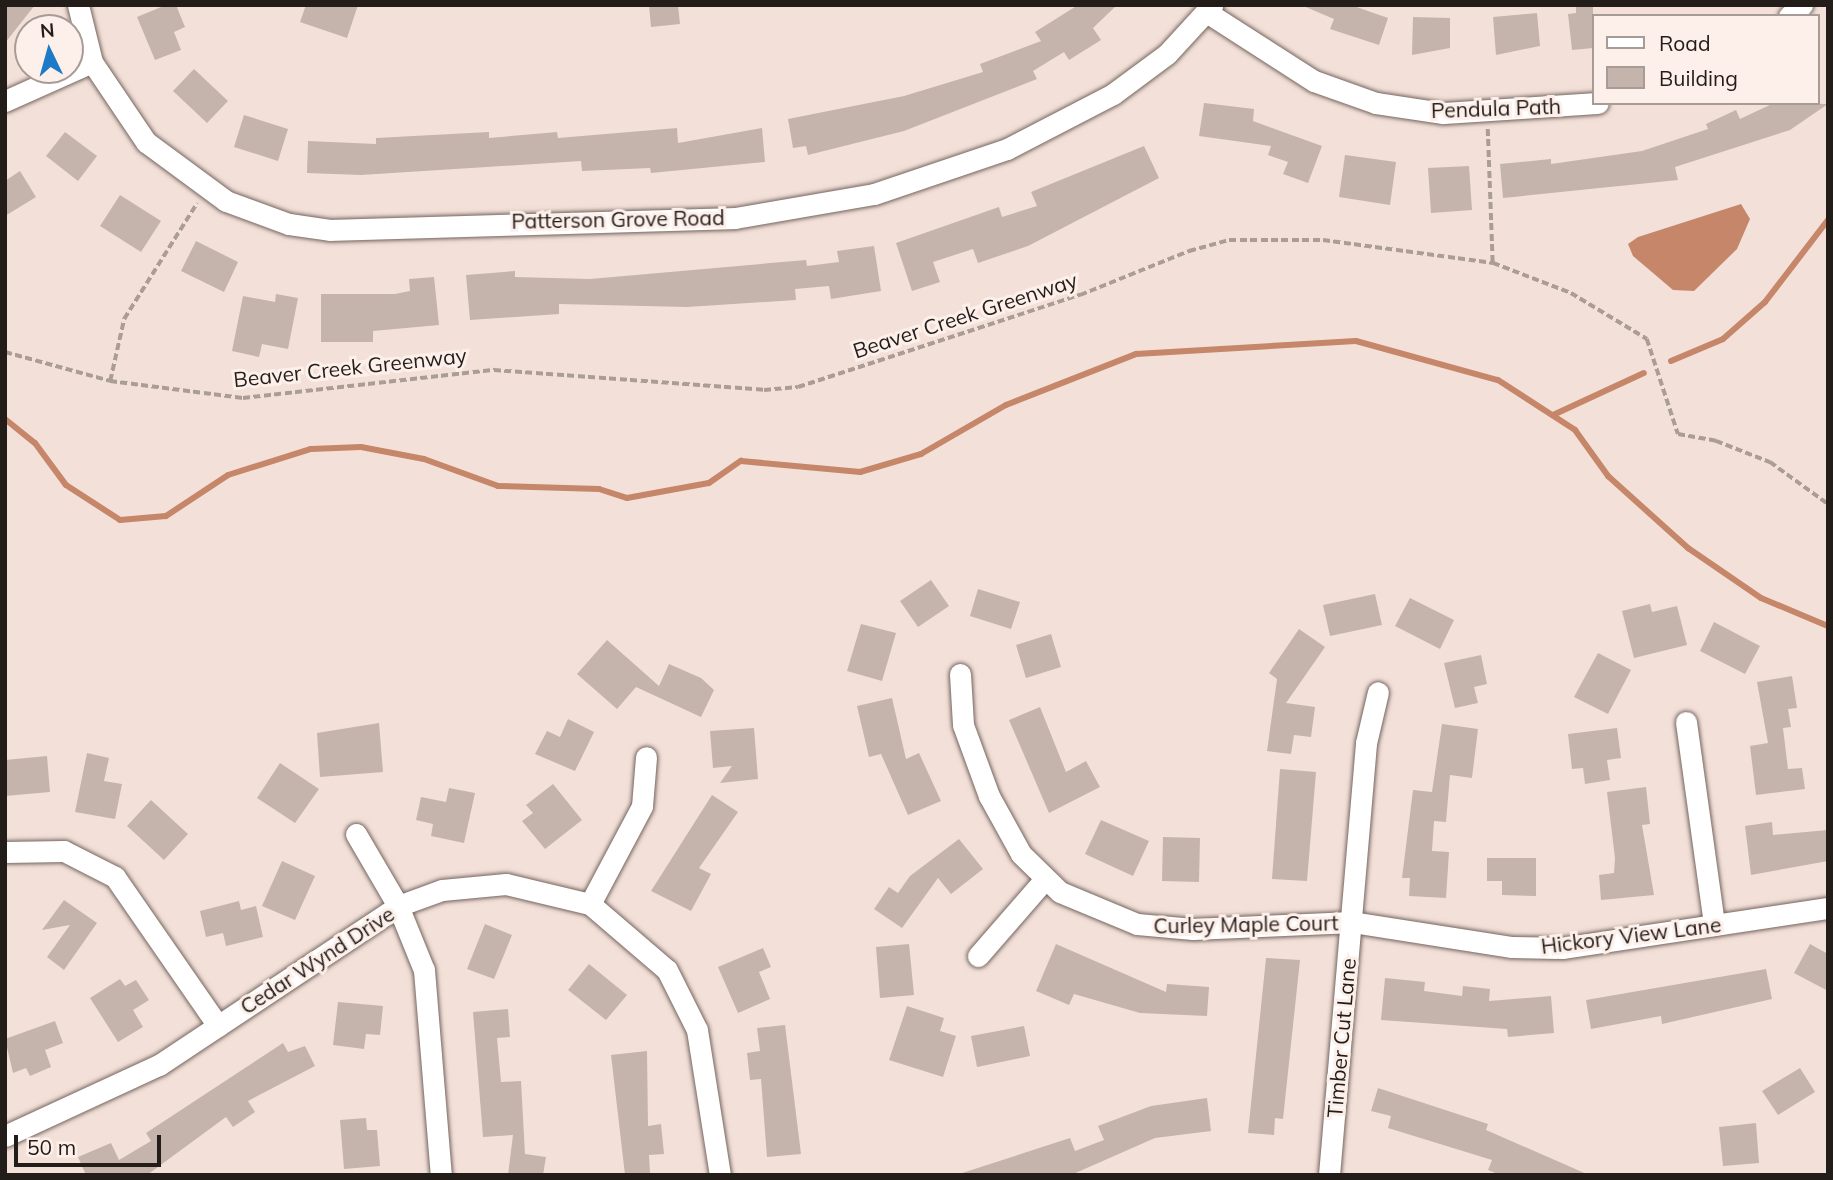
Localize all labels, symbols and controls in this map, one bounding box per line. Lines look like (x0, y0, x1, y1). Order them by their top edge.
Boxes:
north arrow (14, 14, 84, 84)
legend (1591, 14, 1819, 105)
text: N (39, 17, 56, 43)
text: Road (1659, 30, 1710, 56)
text: Building (1659, 65, 1738, 91)
street label: Pendula Path (1431, 93, 1561, 123)
street label: Patterson Grove Road (511, 205, 725, 233)
street label: Beaver Creek Greenway (850, 267, 1080, 363)
street label: Beaver Creek Greenway (232, 342, 468, 392)
street label: Cedar Wynd Drive (235, 901, 399, 1019)
street label: Curley Maple Court (1153, 910, 1339, 938)
street label: Hickory View Lane (1539, 911, 1723, 959)
street label: Timber Cut Lane (1321, 957, 1361, 1119)
scale bar (18, 1120, 164, 1164)
text: 50 m (27, 1134, 76, 1160)

